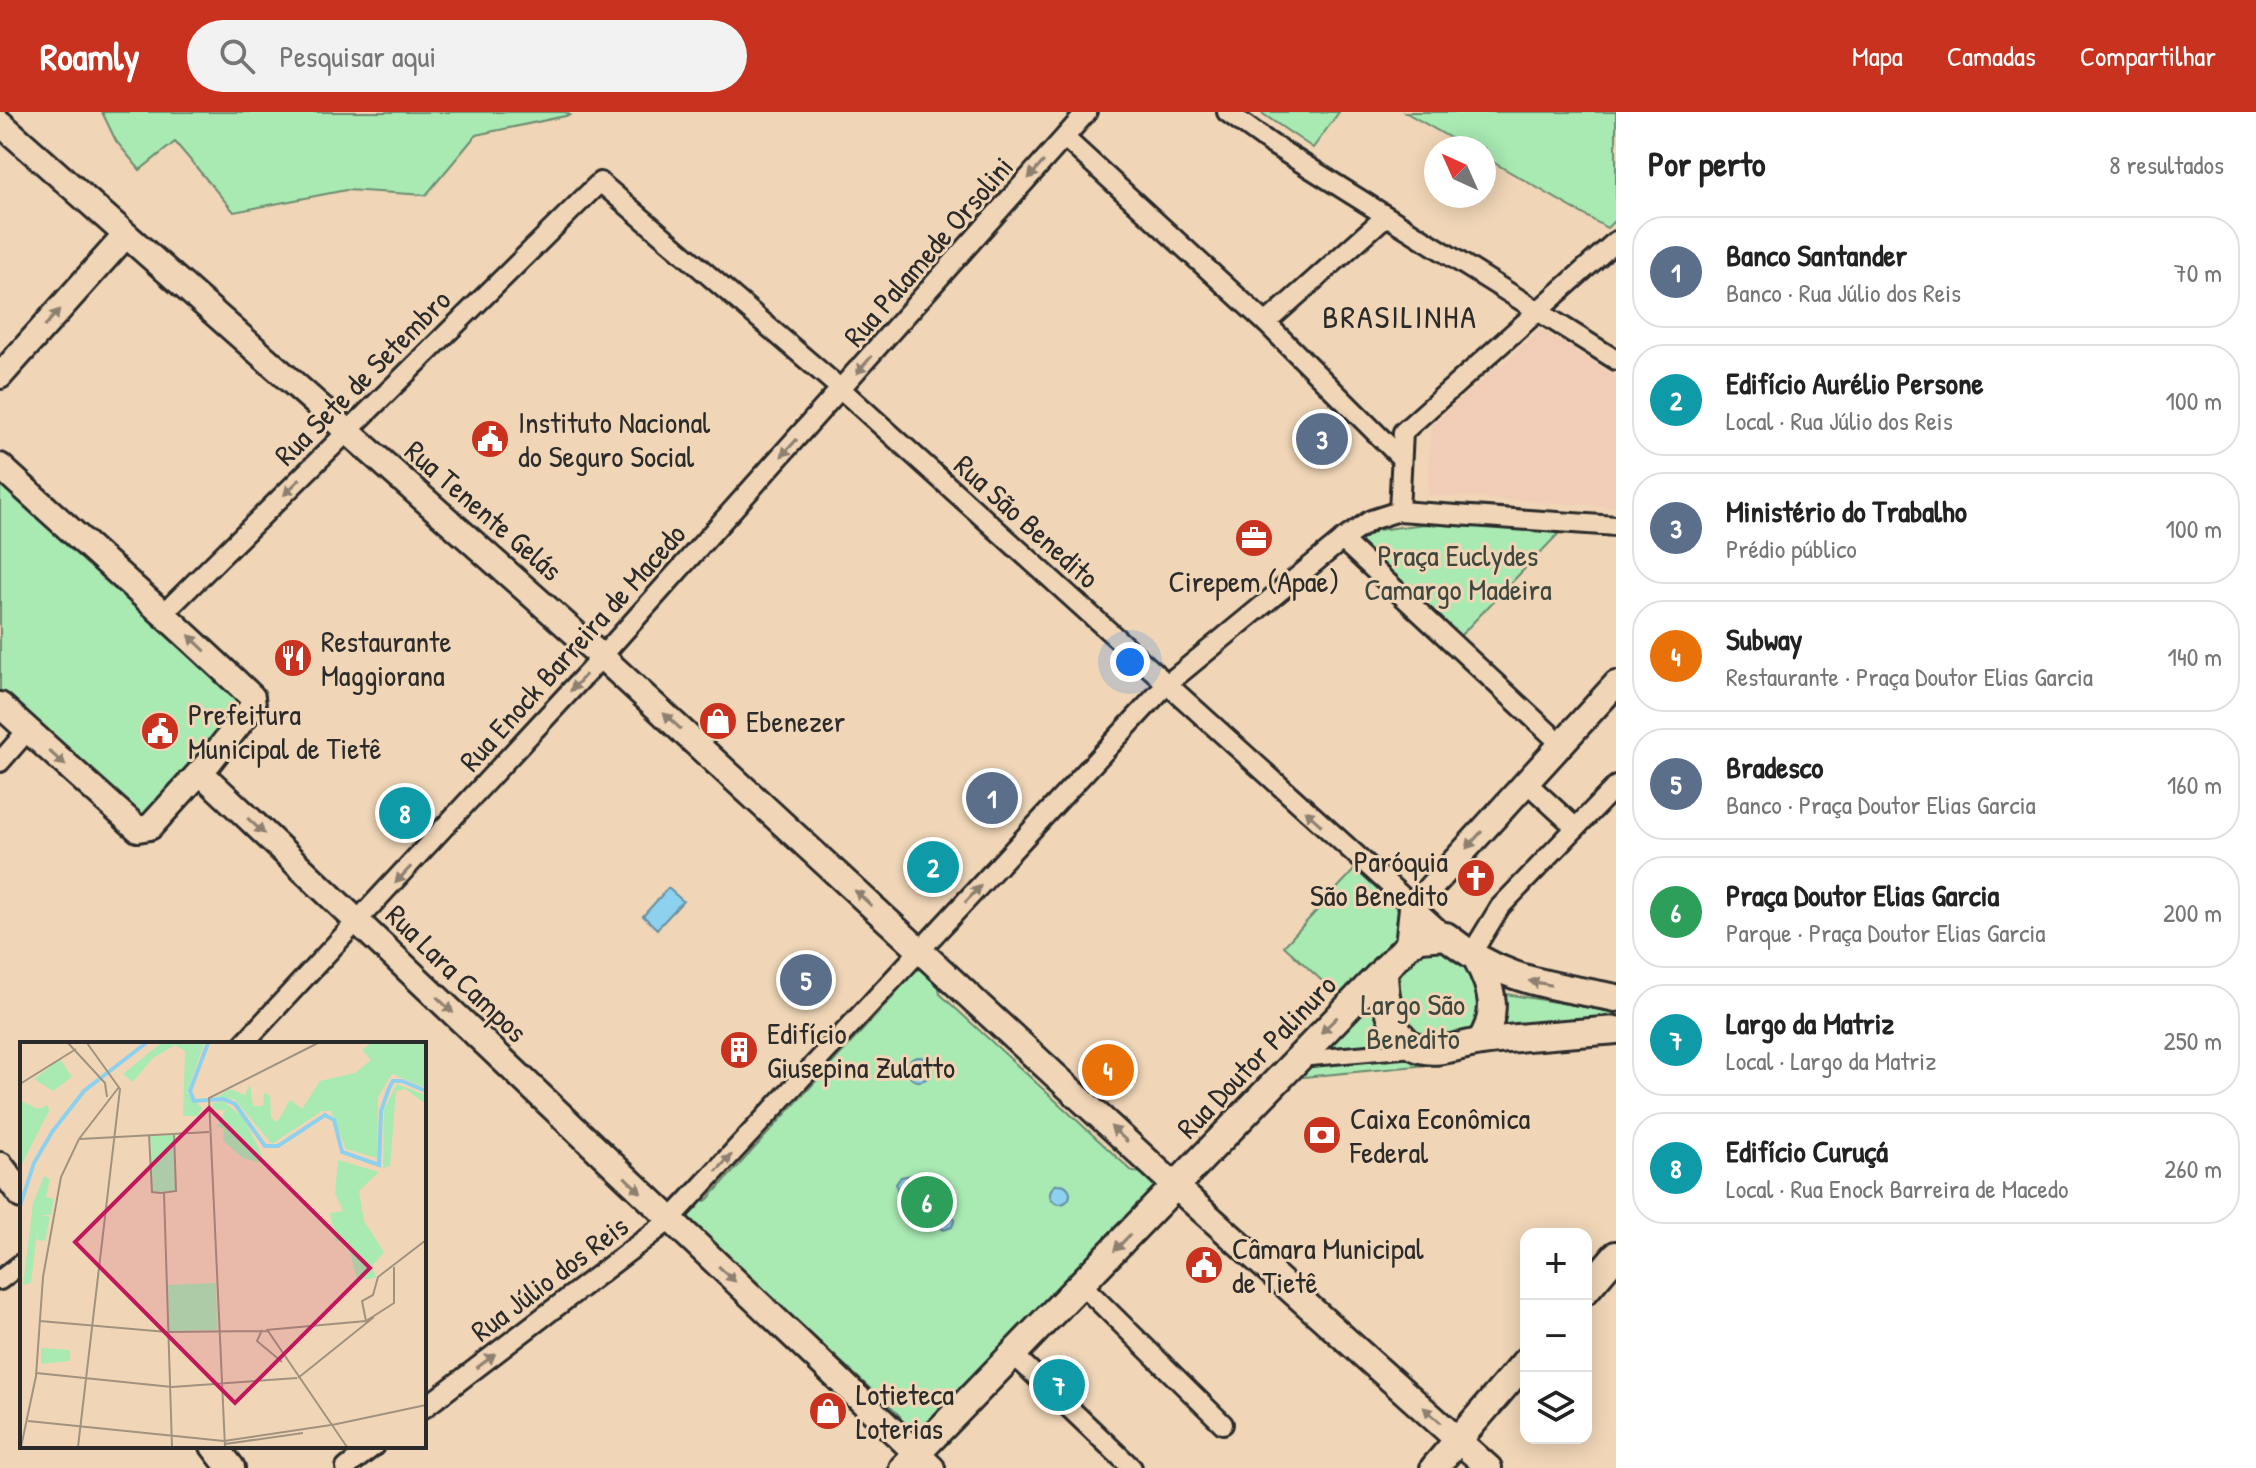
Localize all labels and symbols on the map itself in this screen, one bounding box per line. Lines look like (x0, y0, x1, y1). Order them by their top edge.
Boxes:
north arrow (1424, 136, 1496, 208)
street label: Rua Palamede Orsolini (834, 147, 1022, 355)
one-way arrow (1027, 161, 1045, 180)
street label: Rua Sete de Setembro (265, 280, 459, 474)
district label: BRASILINHA (1322, 295, 1478, 338)
one-way arrow (43, 308, 60, 328)
one-way arrow (855, 356, 873, 375)
place label: Instituto Nacional do Seguro Social (518, 402, 710, 476)
pin: 3 (1296, 409, 1348, 469)
public building icon: Instituto Nacional do Seguro Social (469, 418, 511, 460)
street label: Rua Tenente Gelás (397, 431, 571, 589)
one-way arrow (780, 438, 798, 457)
street label: Rua São Benedito (946, 445, 1108, 597)
one-way arrow (283, 477, 302, 496)
street label: Rua Enock Barreira de Macedo (450, 514, 694, 780)
office icon: Cirepem (Apae) (1233, 517, 1275, 559)
park label: Praça Euclydes Camargo Madeira (1364, 535, 1552, 609)
place label: Cirepem (Apae) (1169, 561, 1339, 601)
place label: Restaurante Maggiorana (321, 621, 451, 695)
one-way arrow (187, 634, 206, 652)
restaurant icon: Restaurante Maggiorana (272, 637, 314, 679)
your location (1110, 642, 1150, 682)
one-way arrow (570, 674, 588, 693)
place label: Prefeitura Municipal de Tietê (188, 694, 382, 768)
shop icon: Ebenezer (697, 700, 739, 742)
place label: Ebenezer (746, 701, 846, 741)
public building icon: Prefeitura Municipal de Tietê (139, 710, 181, 752)
one-way arrow (663, 713, 682, 731)
one-way arrow (47, 749, 67, 766)
pin: 1 (966, 768, 1018, 828)
pin: 8 (379, 783, 431, 843)
one-way arrow (1303, 810, 1322, 828)
one-way arrow (246, 817, 265, 835)
one-way arrow (1465, 830, 1483, 849)
pin: 2 (907, 837, 959, 897)
place label: Paróquia São Benedito (1310, 841, 1448, 915)
church icon: Paróquia São Benedito (1455, 857, 1497, 899)
one-way arrow (394, 865, 412, 884)
one-way arrow (964, 884, 982, 903)
one-way arrow (854, 890, 873, 908)
street label: Rua Lara Campos (377, 895, 537, 1051)
pin: 5 (780, 950, 832, 1010)
street label: Rua Doutor Palinuro (1167, 965, 1345, 1147)
one-way arrow (1527, 976, 1552, 989)
park label: Largo São Benedito (1361, 984, 1465, 1058)
one-way arrow (435, 996, 454, 1014)
place label: Edifício Giusepina Zulatto (767, 1013, 955, 1087)
one-way arrow (1320, 1015, 1339, 1034)
building icon: Edifício Giusepina Zulatto (718, 1029, 760, 1071)
pin: 4 (1082, 1040, 1134, 1100)
inset map (20, 1042, 426, 1448)
place label: Caixa Econômica Federal (1349, 1098, 1530, 1172)
bank icon: Caixa Econômica Federal (1301, 1114, 1343, 1156)
one-way arrow (1109, 1126, 1128, 1144)
one-way arrow (714, 1154, 732, 1173)
pin: 6 (901, 1172, 953, 1232)
one-way arrow (623, 1175, 642, 1193)
street label: Rua Júlio dos Reis (462, 1206, 636, 1350)
place label: Câmara Municipal de Tietê (1232, 1228, 1424, 1302)
one-way arrow (1113, 1234, 1131, 1253)
public building icon: Câmara Municipal de Tietê (1183, 1244, 1225, 1286)
one-way arrow (717, 1265, 736, 1283)
one-way arrow (476, 1354, 496, 1370)
pin: 7 (1033, 1355, 1085, 1415)
place label: Lotieteca Loterias (856, 1374, 954, 1448)
shop icon: Lotieteca Loterias (807, 1390, 849, 1432)
one-way arrow (1422, 1407, 1441, 1425)

